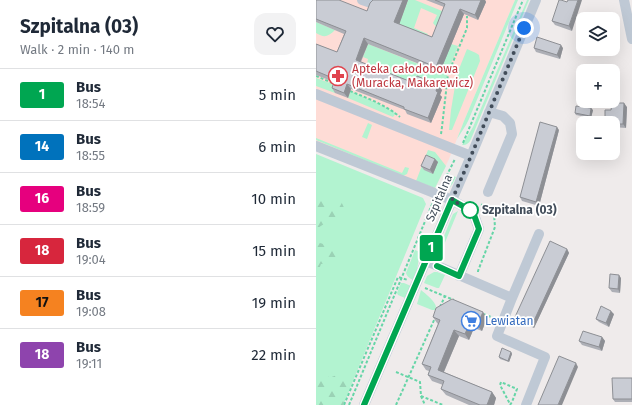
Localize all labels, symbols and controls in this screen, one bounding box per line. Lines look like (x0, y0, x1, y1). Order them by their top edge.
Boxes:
map controls (576, 12, 620, 160)
button: layers (576, 12, 620, 56)
button: heart (254, 13, 296, 55)
text: Szpitalna (03) (20, 15, 138, 38)
your location (514, 18, 534, 38)
text: Walk · 2 min · 140 m (20, 42, 134, 57)
place label: Apteka całodobowa (Muracka, Makarewicz) (352, 62, 473, 90)
button: + (576, 64, 620, 108)
pharmacy icon: Apteka całodobowa (Muracka, Makarewicz) (327, 65, 349, 87)
text: Bus (76, 78, 101, 96)
text: 1 (39, 86, 45, 103)
text: 5 min (259, 86, 296, 104)
text: 18:54 (76, 96, 105, 111)
button: − (576, 116, 620, 160)
text: Bus (76, 130, 101, 148)
text: 14 (35, 138, 49, 155)
text: 6 min (258, 138, 296, 156)
text: 18:55 (76, 148, 105, 163)
street label: Szpitalna (423, 172, 455, 224)
text: Bus (76, 182, 101, 200)
text: 16 (35, 190, 49, 207)
text: 10 min (251, 190, 296, 208)
text: 18:59 (76, 200, 105, 215)
marker: Szpitalna (03) (461, 201, 479, 219)
place label: Szpitalna (03) (482, 203, 557, 217)
text: Bus (76, 234, 101, 252)
line badge: 1 (418, 235, 444, 261)
text: 1 (428, 239, 434, 256)
text: 18 (35, 242, 49, 259)
text: 15 min (252, 242, 296, 260)
text: 19:04 (76, 252, 106, 267)
text: Bus (76, 286, 101, 304)
text: 17 (35, 294, 49, 311)
text: 19 min (252, 294, 296, 312)
text: 19:08 (76, 304, 106, 319)
supermarket icon: Lewiatan (460, 310, 482, 332)
place label: Lewiatan (485, 314, 534, 328)
text: Bus (76, 338, 101, 356)
text: 18 (35, 346, 49, 363)
text: 22 min (251, 346, 296, 364)
text: 19:11 (76, 356, 102, 371)

